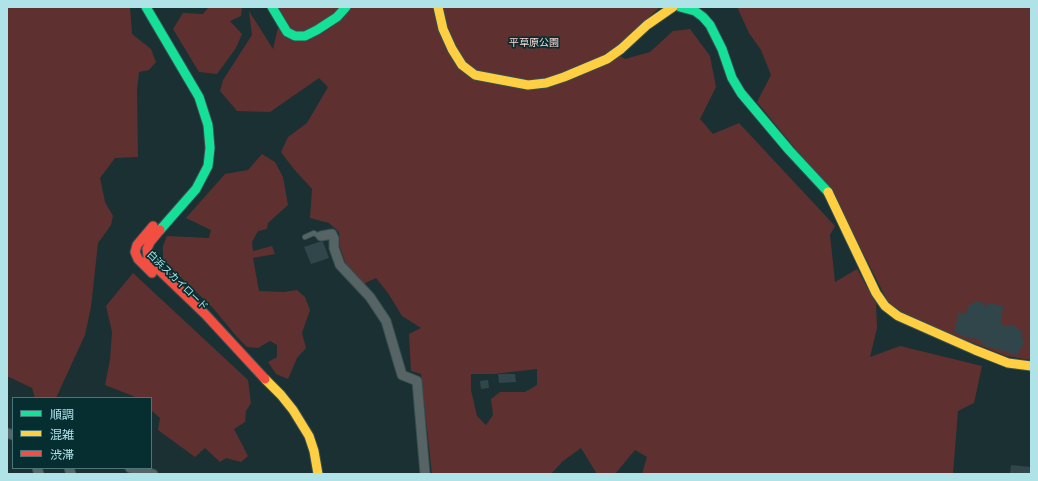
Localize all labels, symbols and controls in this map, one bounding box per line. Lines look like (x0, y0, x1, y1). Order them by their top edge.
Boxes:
park label: 平草原公園 (509, 37, 559, 49)
street label: 白浜スカイロード (144, 249, 210, 313)
legend (12, 397, 152, 469)
text: 順調 (50, 408, 74, 422)
text: 混雑 (50, 428, 74, 442)
text: 渋滞 (50, 448, 74, 462)

